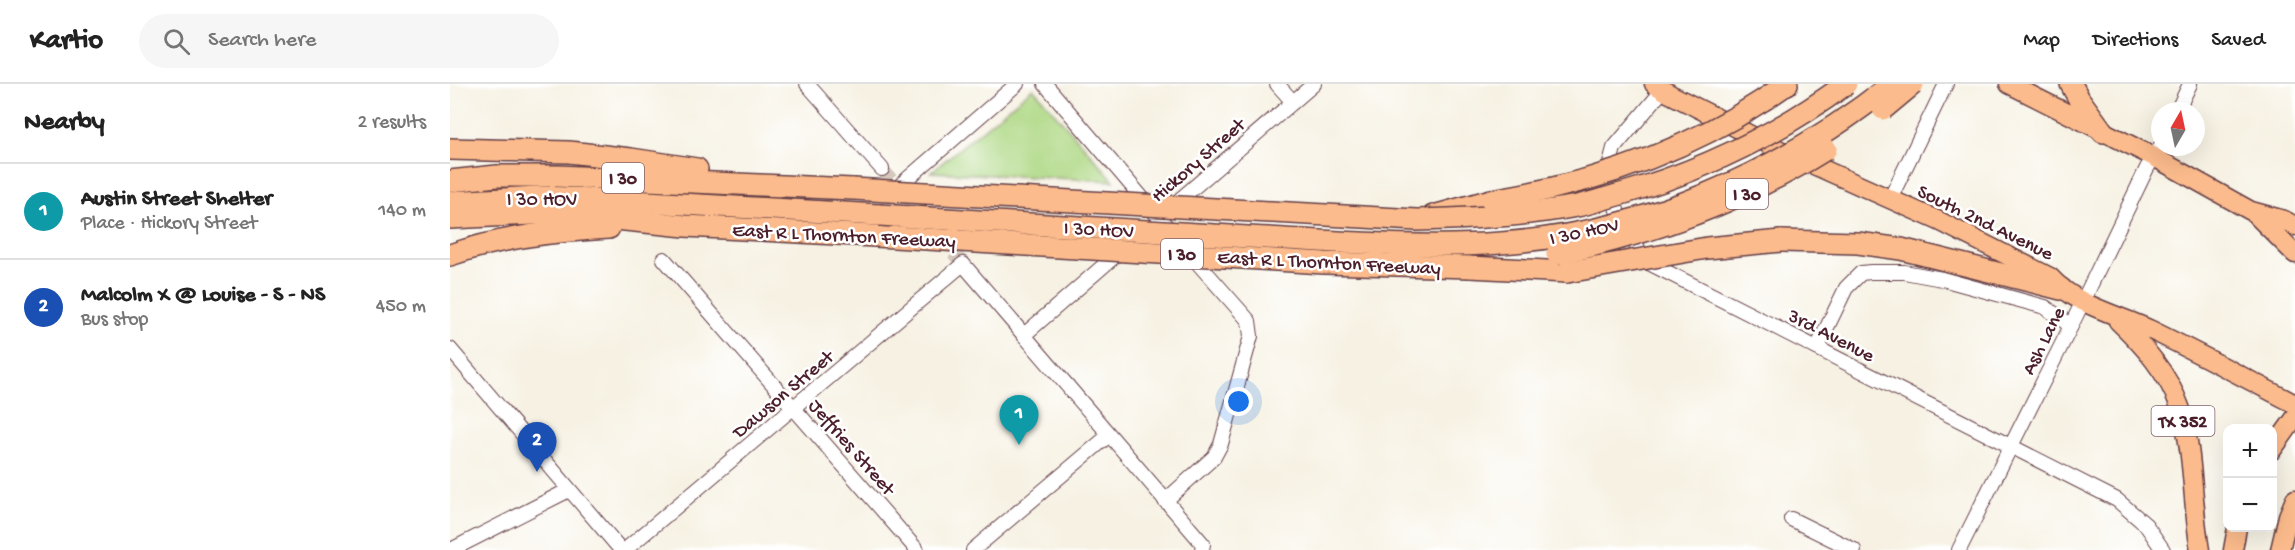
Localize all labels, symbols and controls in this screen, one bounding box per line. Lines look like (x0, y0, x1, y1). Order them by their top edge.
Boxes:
search box (139, 14, 559, 68)
text: Kartio (30, 25, 103, 58)
icon: search (160, 25, 193, 58)
text: Search here (208, 28, 316, 54)
text: Map (2023, 29, 2060, 54)
text: Directions (2093, 29, 2178, 54)
text: Saved (2211, 29, 2265, 54)
north arrow (2151, 102, 2205, 156)
text: Nearby (24, 108, 105, 139)
text: 2 results (357, 112, 426, 135)
street label: Hickory Street (1148, 113, 1252, 209)
road number: I 30 (602, 163, 644, 193)
road number: I 30 (1726, 179, 1768, 209)
street label: South 2nd Avenue (1913, 181, 2057, 267)
text: Austin Street Shelter (81, 187, 272, 213)
street label: I 30 HOV (507, 190, 577, 213)
text: 1 (39, 200, 48, 223)
text: 140 m (378, 200, 426, 223)
text: Place · Hickory Street (81, 213, 257, 236)
street label: I 30 HOV (1548, 215, 1622, 252)
street label: I 30 HOV (1063, 218, 1135, 245)
street label: East R L Thornton Freeway (732, 220, 956, 255)
road number: I 30 (1161, 239, 1203, 269)
street label: East R L Thornton Freeway (1217, 247, 1441, 282)
text: Malcolm X @ Louise - S - NS (81, 283, 325, 309)
text: 2 (39, 296, 48, 319)
text: 450 m (376, 296, 426, 319)
street label: Ash Lane (2018, 303, 2072, 379)
street label: 3rd Avenue (1782, 305, 1878, 369)
text: Bus stop (81, 309, 148, 332)
street label: Dawson Street (727, 346, 841, 446)
your location (1224, 387, 1253, 416)
street label: Jeffries Street (802, 395, 900, 503)
pin: 1 (1000, 396, 1038, 445)
road number: TX 352 (2152, 406, 2214, 436)
pin: 2 (518, 422, 556, 472)
map controls (2223, 424, 2277, 532)
button: + (2223, 424, 2277, 478)
button: − (2223, 478, 2277, 532)

